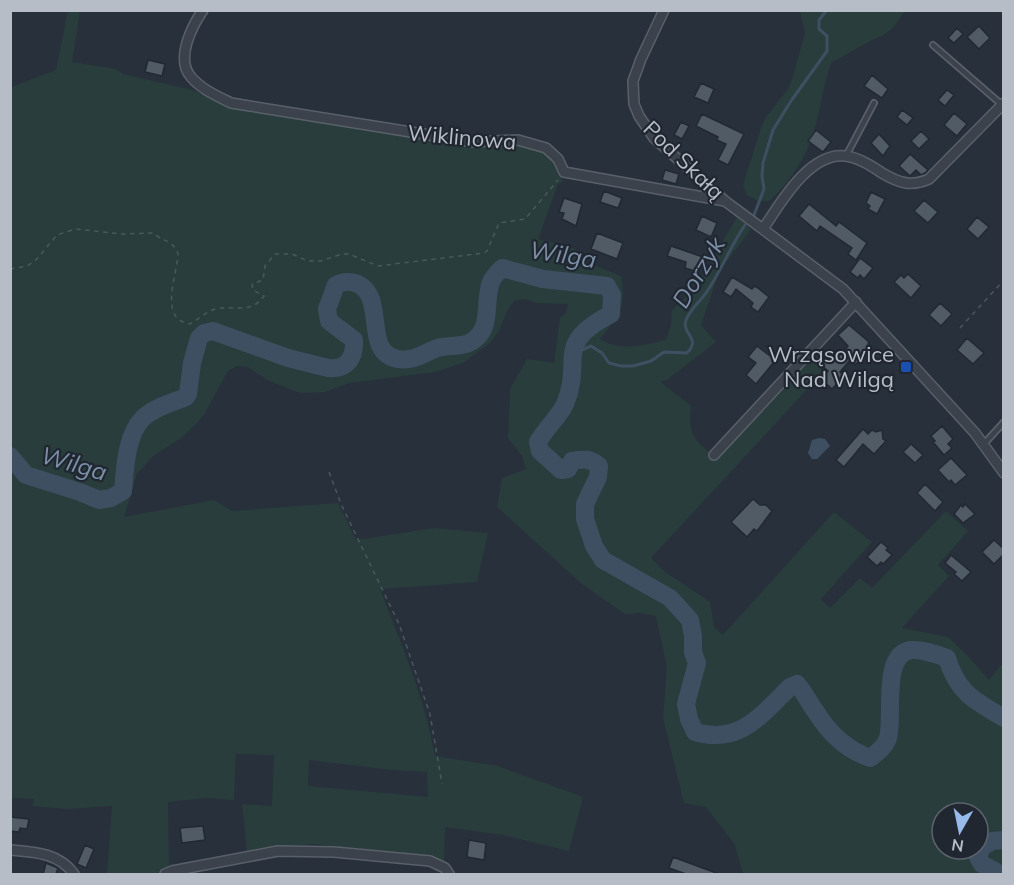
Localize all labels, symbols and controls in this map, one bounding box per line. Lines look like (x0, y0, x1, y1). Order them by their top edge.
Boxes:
street label: Pod Skałą (638, 115, 730, 205)
street label: Wiklinowa (407, 118, 517, 156)
water label: Dorzyk (665, 230, 731, 313)
water label: Wilga (528, 234, 598, 274)
place label: Wrząsowice Nad Wilgą (768, 340, 894, 393)
marker: Wrząsowice Nad Wilgą (899, 360, 913, 374)
water label: Wilga (38, 439, 110, 487)
north arrow (930, 801, 990, 861)
text: N (950, 835, 965, 857)

